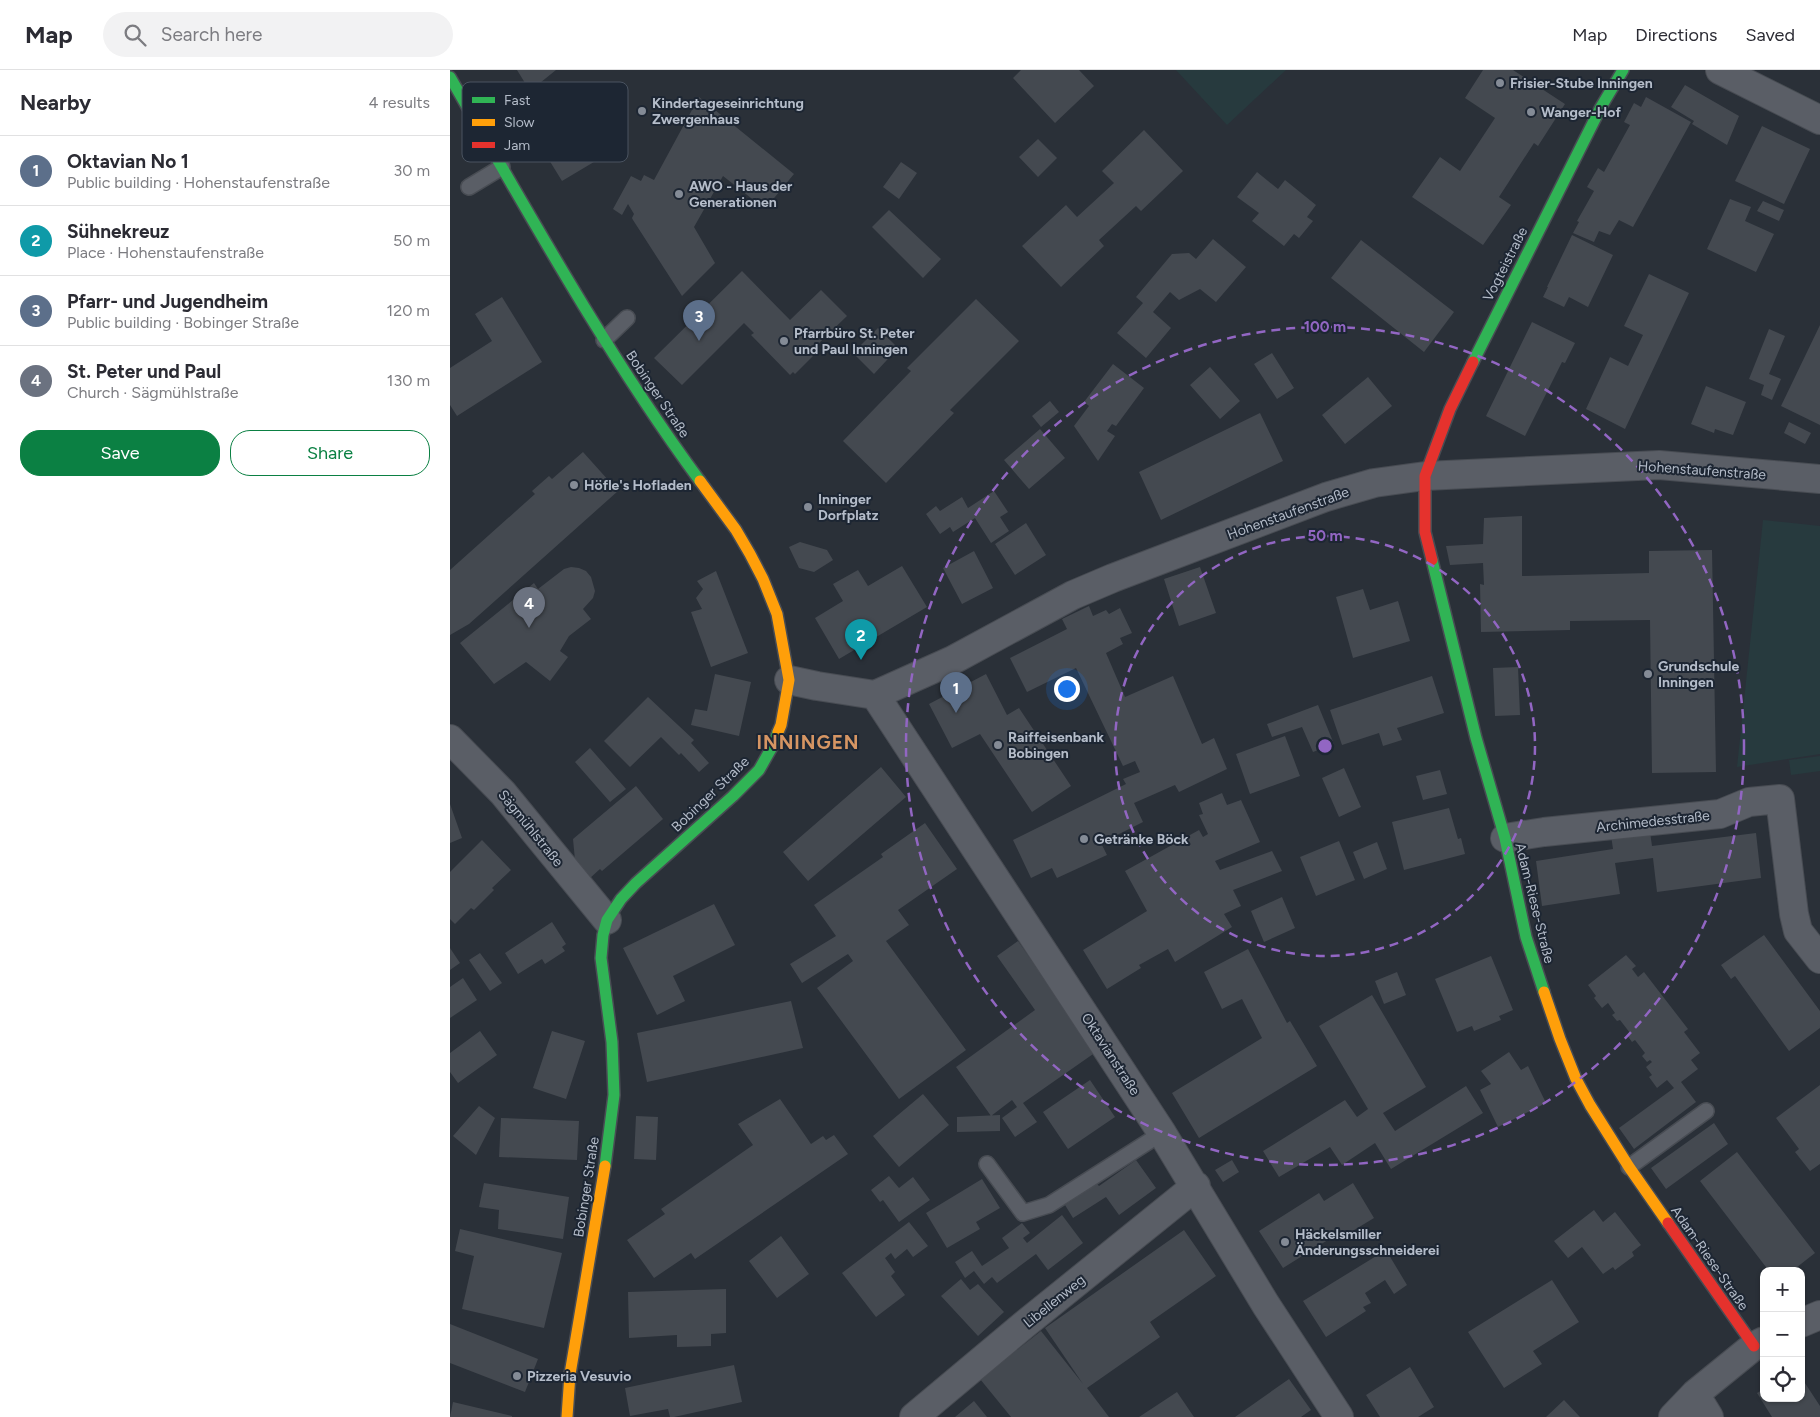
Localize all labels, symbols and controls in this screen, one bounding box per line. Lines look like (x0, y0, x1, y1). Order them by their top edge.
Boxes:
search box (103, 12, 453, 57)
text: Map (25, 20, 73, 49)
icon: search (121, 21, 149, 49)
text: Search here (161, 23, 262, 46)
text: Map (1572, 24, 1607, 46)
text: Directions (1635, 24, 1717, 46)
text: Saved (1745, 24, 1795, 46)
place label: Frisier-Stube Inningen (1510, 75, 1653, 92)
marker: Frisier-Stube Inningen (1494, 77, 1506, 89)
legend (462, 82, 628, 162)
text: Nearby (20, 90, 91, 115)
text: Fast (504, 92, 530, 109)
text: 4 results (369, 93, 430, 112)
place label: Kindertageseinrichtung Zwergenhaus (652, 95, 804, 128)
place label: Wanger-Hof (1541, 104, 1621, 121)
marker: Kindertageseinrichtung Zwergenhaus (636, 105, 648, 117)
marker: Wanger-Hof (1525, 106, 1537, 118)
text: Slow (504, 114, 535, 131)
text: Jam (504, 137, 530, 154)
text: Oktavian No 1 (67, 150, 189, 173)
text: 1 (33, 161, 39, 180)
text: 30 m (393, 161, 430, 180)
text: Public building · Hohenstaufenstraße (67, 173, 330, 192)
place label: AWO - Haus der Generationen (689, 178, 793, 211)
marker: AWO - Haus der Generationen (673, 188, 685, 200)
text: Sühnekreuz (67, 220, 169, 243)
street label: Vogteistraße (1480, 224, 1532, 304)
text: 2 (31, 231, 41, 250)
text: 50 m (393, 231, 430, 250)
text: Place · Hohenstaufenstraße (67, 243, 264, 262)
text: Pfarr- und Jugendheim (67, 290, 268, 313)
pin: 3 (683, 300, 715, 341)
text: 3 (32, 301, 40, 320)
text: 120 m (387, 301, 430, 320)
text: Public building · Bobinger Straße (67, 313, 299, 332)
text: 100 m (1304, 318, 1346, 336)
place label: Pfarrbüro St. Peter und Paul Inningen (794, 325, 915, 358)
marker: Pfarrbüro St. Peter und Paul Inningen (778, 335, 790, 347)
street label: Bobinger Straße (622, 348, 693, 441)
text: St. Peter und Paul (67, 360, 221, 383)
text: 4 (31, 371, 41, 390)
text: 130 m (387, 371, 430, 390)
text: Church · Sägmühlstraße (67, 383, 239, 402)
button: Save (20, 430, 220, 476)
button: Share (230, 430, 430, 476)
street label: Hohenstaufenstraße (1637, 458, 1767, 483)
place label: Höfle's Hofladen (584, 477, 692, 494)
marker: Höfle's Hofladen (568, 479, 580, 491)
street label: Hohenstaufenstraße (1225, 483, 1352, 543)
place label: Inninger Dorfplatz (818, 491, 879, 524)
marker: Inninger Dorfplatz (802, 501, 814, 513)
text: 50 m (1307, 527, 1343, 545)
pin: 4 (513, 587, 545, 628)
pin: 2 (845, 619, 877, 660)
place label: Grundschule Inningen (1658, 658, 1739, 691)
marker: Grundschule Inningen (1642, 668, 1654, 680)
pin: 1 (940, 672, 972, 713)
your location (1054, 676, 1080, 702)
place label: Raiffeisenbank Bobingen (1008, 729, 1104, 762)
district label: INNINGEN (756, 731, 860, 754)
centre of rings (1316, 737, 1334, 755)
marker: Raiffeisenbank Bobingen (992, 739, 1004, 751)
street label: Bobinger Straße (668, 753, 753, 836)
street label: Sägmühlstraße (494, 787, 567, 870)
street label: Archimedesstraße (1595, 807, 1711, 836)
place label: Getränke Böck (1094, 831, 1189, 848)
marker: Getränke Böck (1078, 833, 1090, 845)
street label: Adam-Riese-Straße (1511, 841, 1558, 965)
street label: Oktavianstraße (1078, 1010, 1144, 1099)
street label: Bobinger Straße (570, 1135, 603, 1238)
street label: Adam-Riese-Straße (1667, 1203, 1752, 1314)
place label: Häckelsmiller Änderungsschneiderei (1295, 1226, 1440, 1259)
marker: Häckelsmiller Änderungsschneiderei (1279, 1236, 1291, 1248)
map controls (1760, 1267, 1805, 1402)
button: + (1760, 1267, 1805, 1312)
street label: Libellenweg (1020, 1271, 1089, 1331)
button: − (1760, 1312, 1805, 1357)
button: locate (1760, 1357, 1805, 1402)
place label: Pizzeria Vesuvio (527, 1368, 631, 1385)
marker: Pizzeria Vesuvio (511, 1370, 523, 1382)

